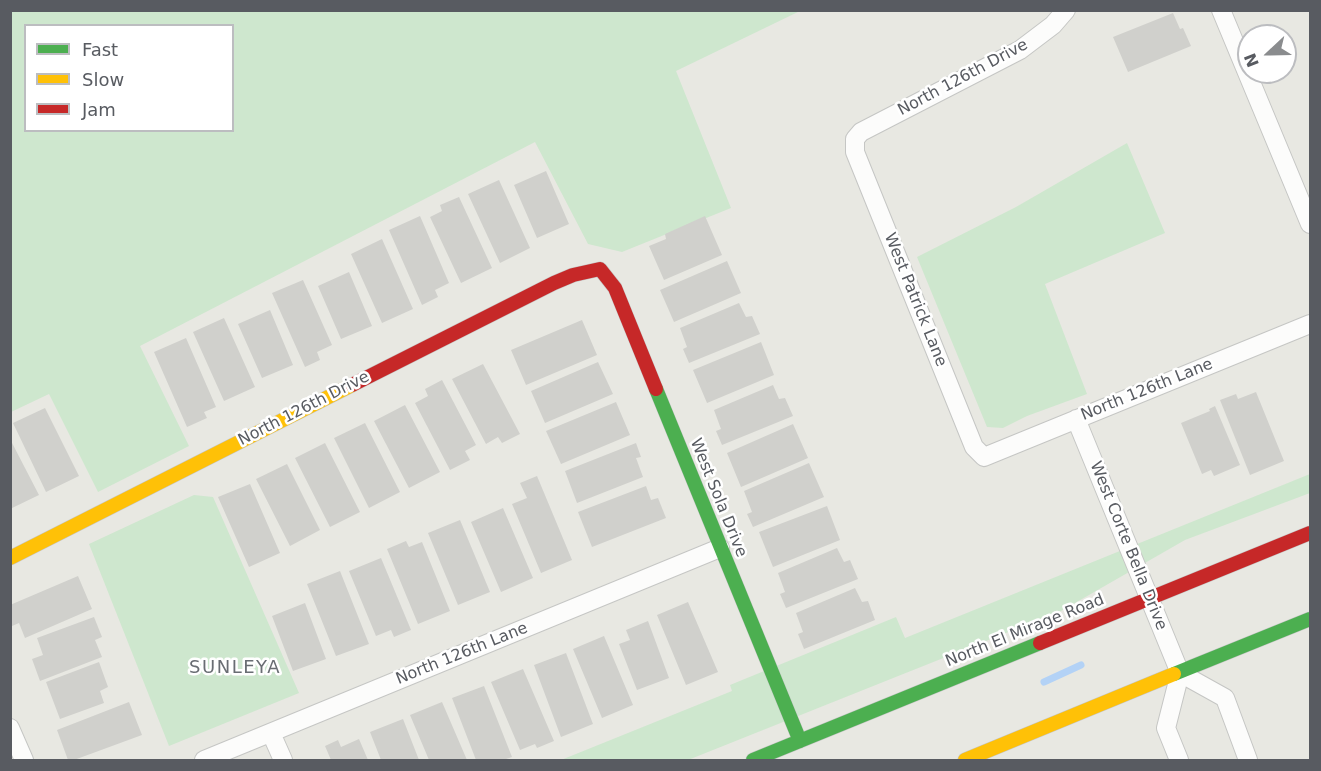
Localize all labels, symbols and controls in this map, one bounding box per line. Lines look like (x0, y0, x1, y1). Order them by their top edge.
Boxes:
legend (24, 24, 234, 132)
north arrow (1237, 24, 1297, 84)
street label: North 126th Drive (895, 36, 1031, 120)
text: Fast (82, 39, 118, 60)
text: N (1240, 50, 1263, 70)
text: Slow (82, 69, 124, 90)
text: Jam (82, 99, 116, 120)
street label: West Patrick Lane (879, 230, 951, 370)
street label: North 126th Lane (1078, 355, 1216, 425)
street label: North 126th Drive (235, 368, 373, 450)
street label: West Sola Drive (685, 436, 751, 560)
street label: West Corte Bella Drive (1085, 459, 1171, 633)
street label: North El Mirage Road (943, 590, 1107, 672)
street label: North 126th Lane (393, 619, 531, 689)
district label: SUNLEYA (189, 657, 281, 679)

